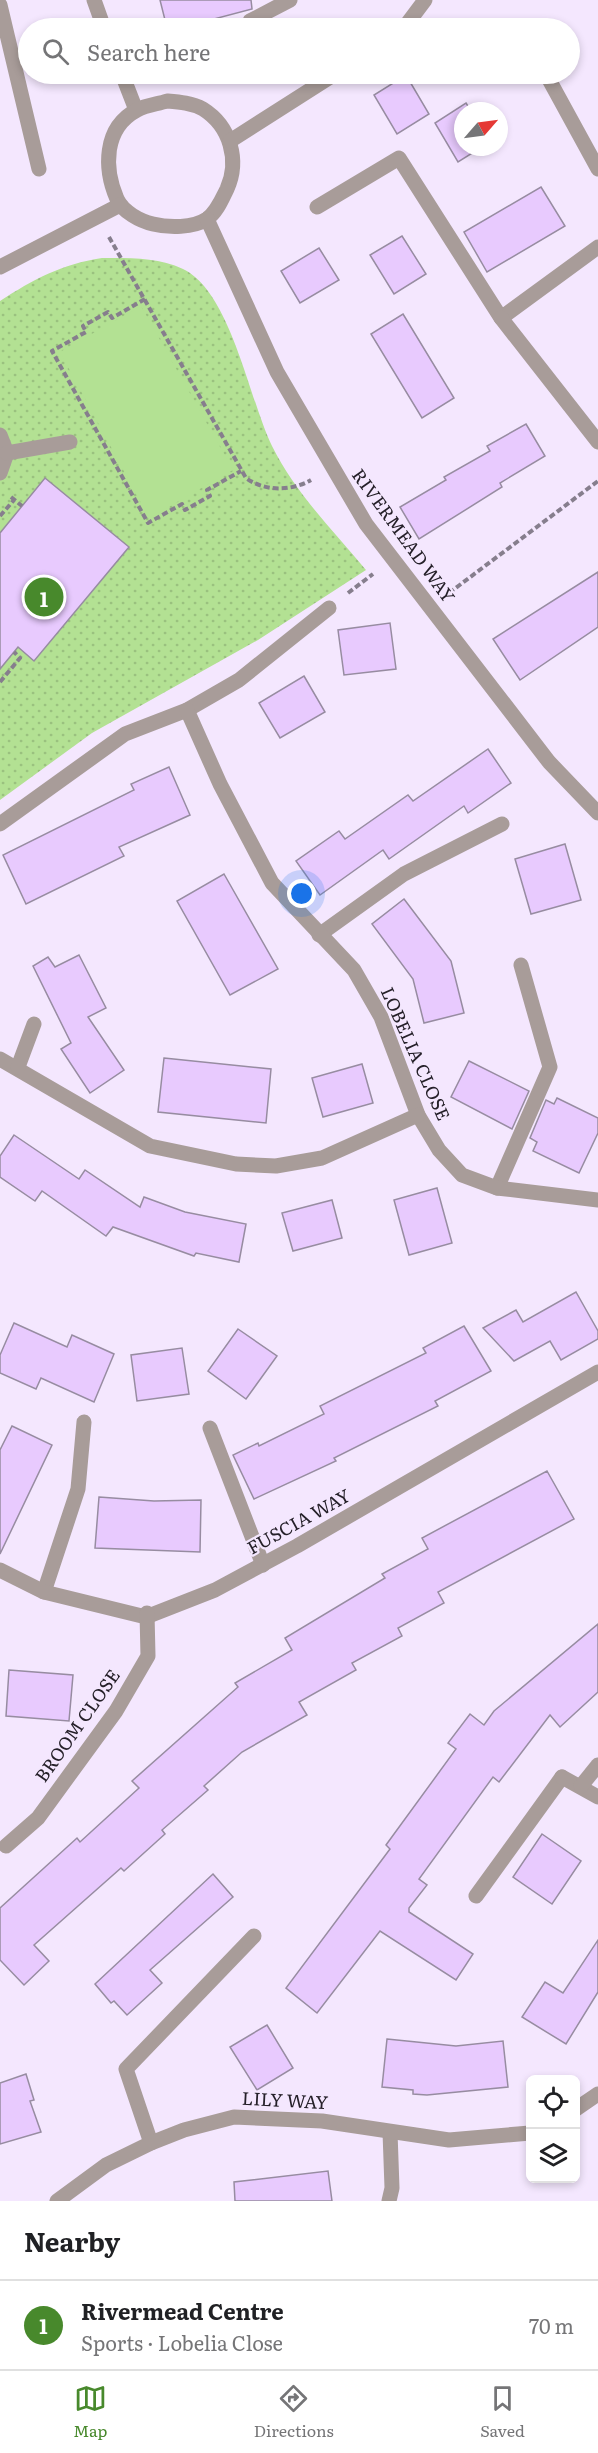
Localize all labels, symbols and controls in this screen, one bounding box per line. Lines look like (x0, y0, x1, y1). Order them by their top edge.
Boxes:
search box (18, 18, 580, 84)
icon: search (39, 35, 72, 68)
text: Search here (87, 35, 210, 68)
north arrow (454, 102, 508, 156)
street label: RIVERMEAD WAY (346, 462, 462, 608)
pin: 1 (24, 574, 63, 620)
your location (287, 879, 316, 908)
street label: LOBELIA CLOSE (375, 982, 458, 1124)
street label: FUSCIA WAY (242, 1481, 355, 1560)
street label: BROOM CLOSE (28, 1663, 126, 1787)
map controls (526, 2075, 580, 2183)
button: locate (526, 2075, 580, 2129)
street label: LILY WAY (241, 2084, 329, 2115)
button: layers (526, 2129, 580, 2183)
text: Nearby (24, 2221, 120, 2260)
text: Rivermead Centre (81, 2294, 284, 2327)
text: 1 (39, 2310, 48, 2340)
text: 70 m (529, 2310, 574, 2340)
text: Sports · Lobelia Close (81, 2327, 283, 2357)
tab: Map (73, 2382, 107, 2442)
tab: Directions (254, 2382, 334, 2442)
tab: Saved (480, 2382, 525, 2442)

